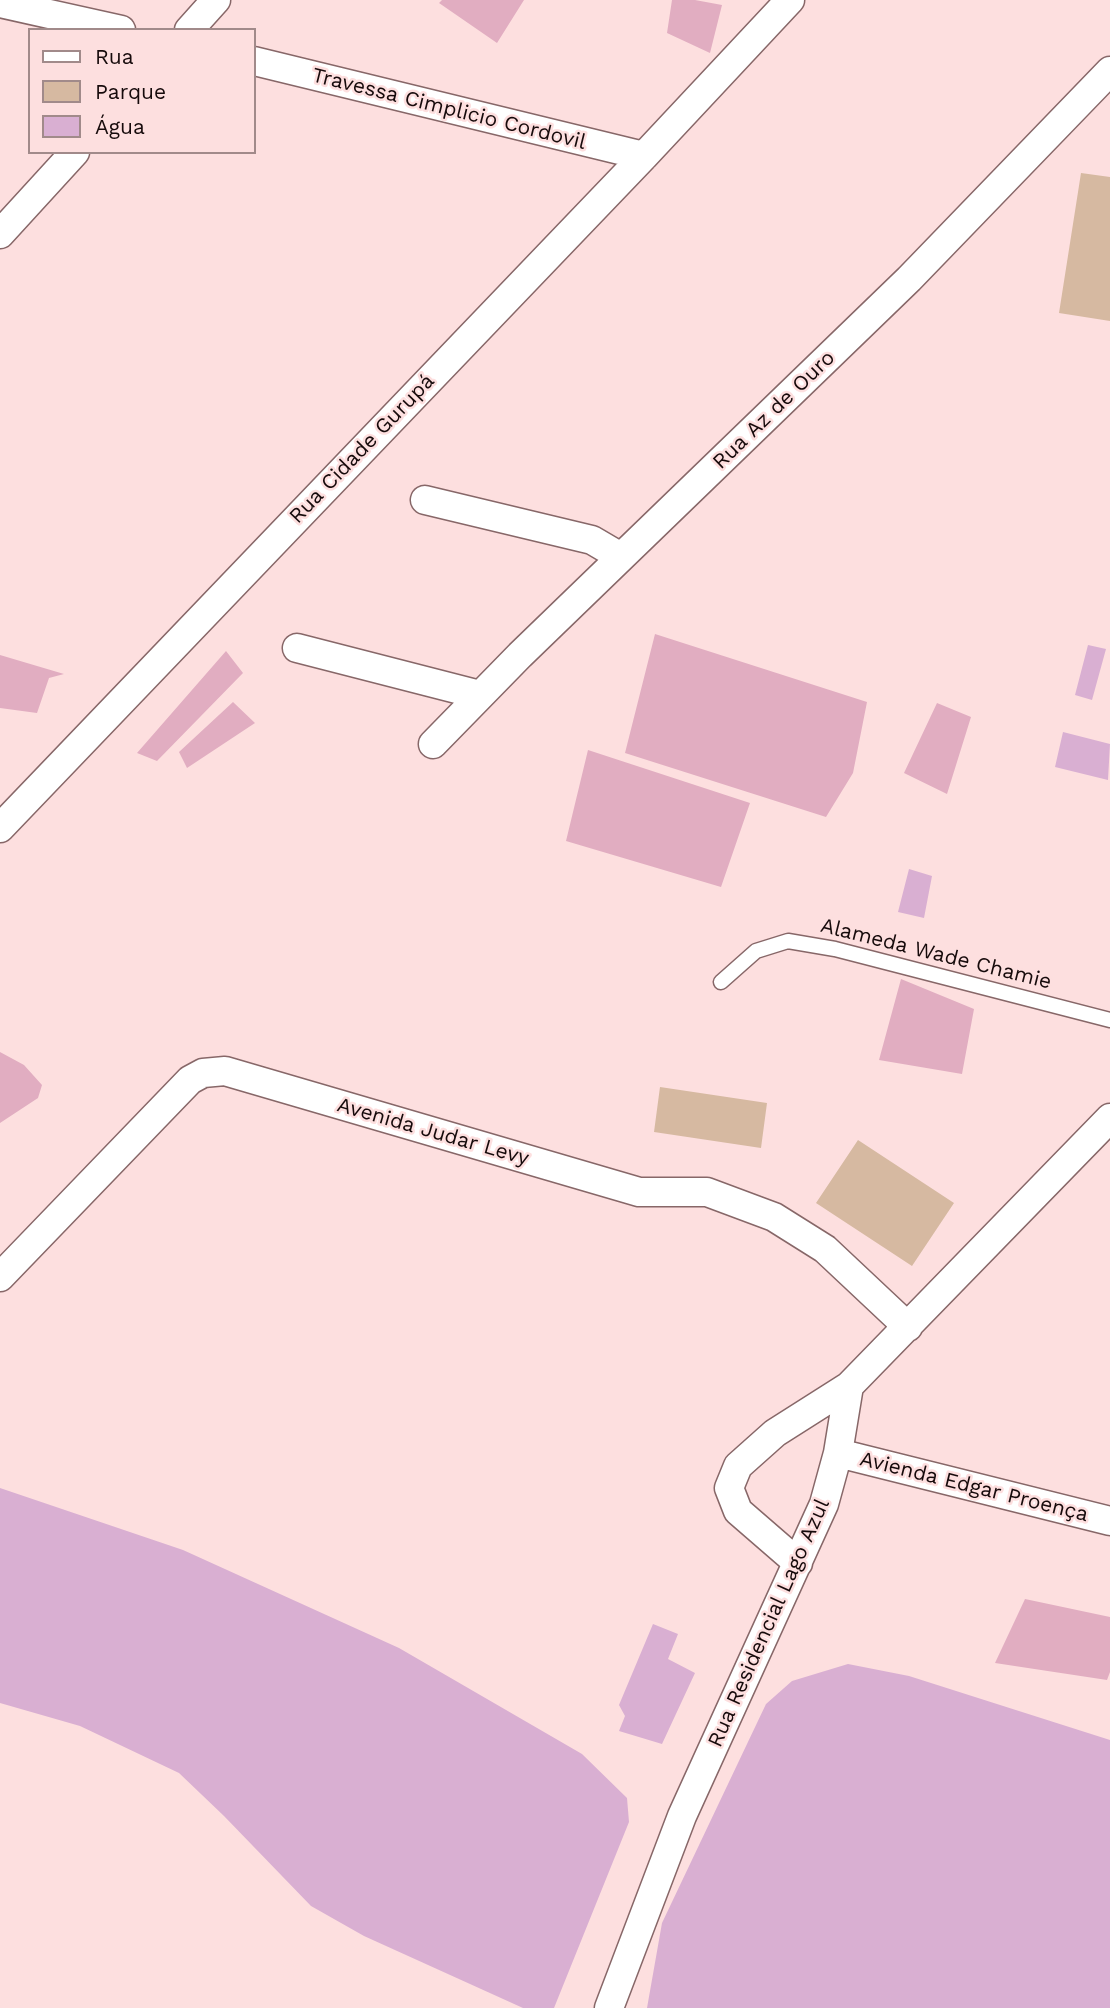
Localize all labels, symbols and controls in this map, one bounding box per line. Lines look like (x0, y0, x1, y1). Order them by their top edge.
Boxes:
legend (28, 28, 256, 154)
text: Rua (95, 44, 134, 69)
street label: Travessa Cimplicio Cordovil (309, 63, 589, 155)
text: Parque (95, 79, 166, 104)
text: Água (95, 114, 145, 139)
street label: Rua Az de Ouro (708, 345, 840, 475)
street label: Rua Cidade Gurupá (284, 369, 440, 529)
street label: Alameda Wade Chamie (818, 913, 1054, 995)
street label: Avenida Judar Levy (334, 1093, 532, 1171)
street label: Avienda Edgar Proença (857, 1446, 1091, 1528)
street label: Rua Residencial Lago Azul (703, 1495, 835, 1751)

